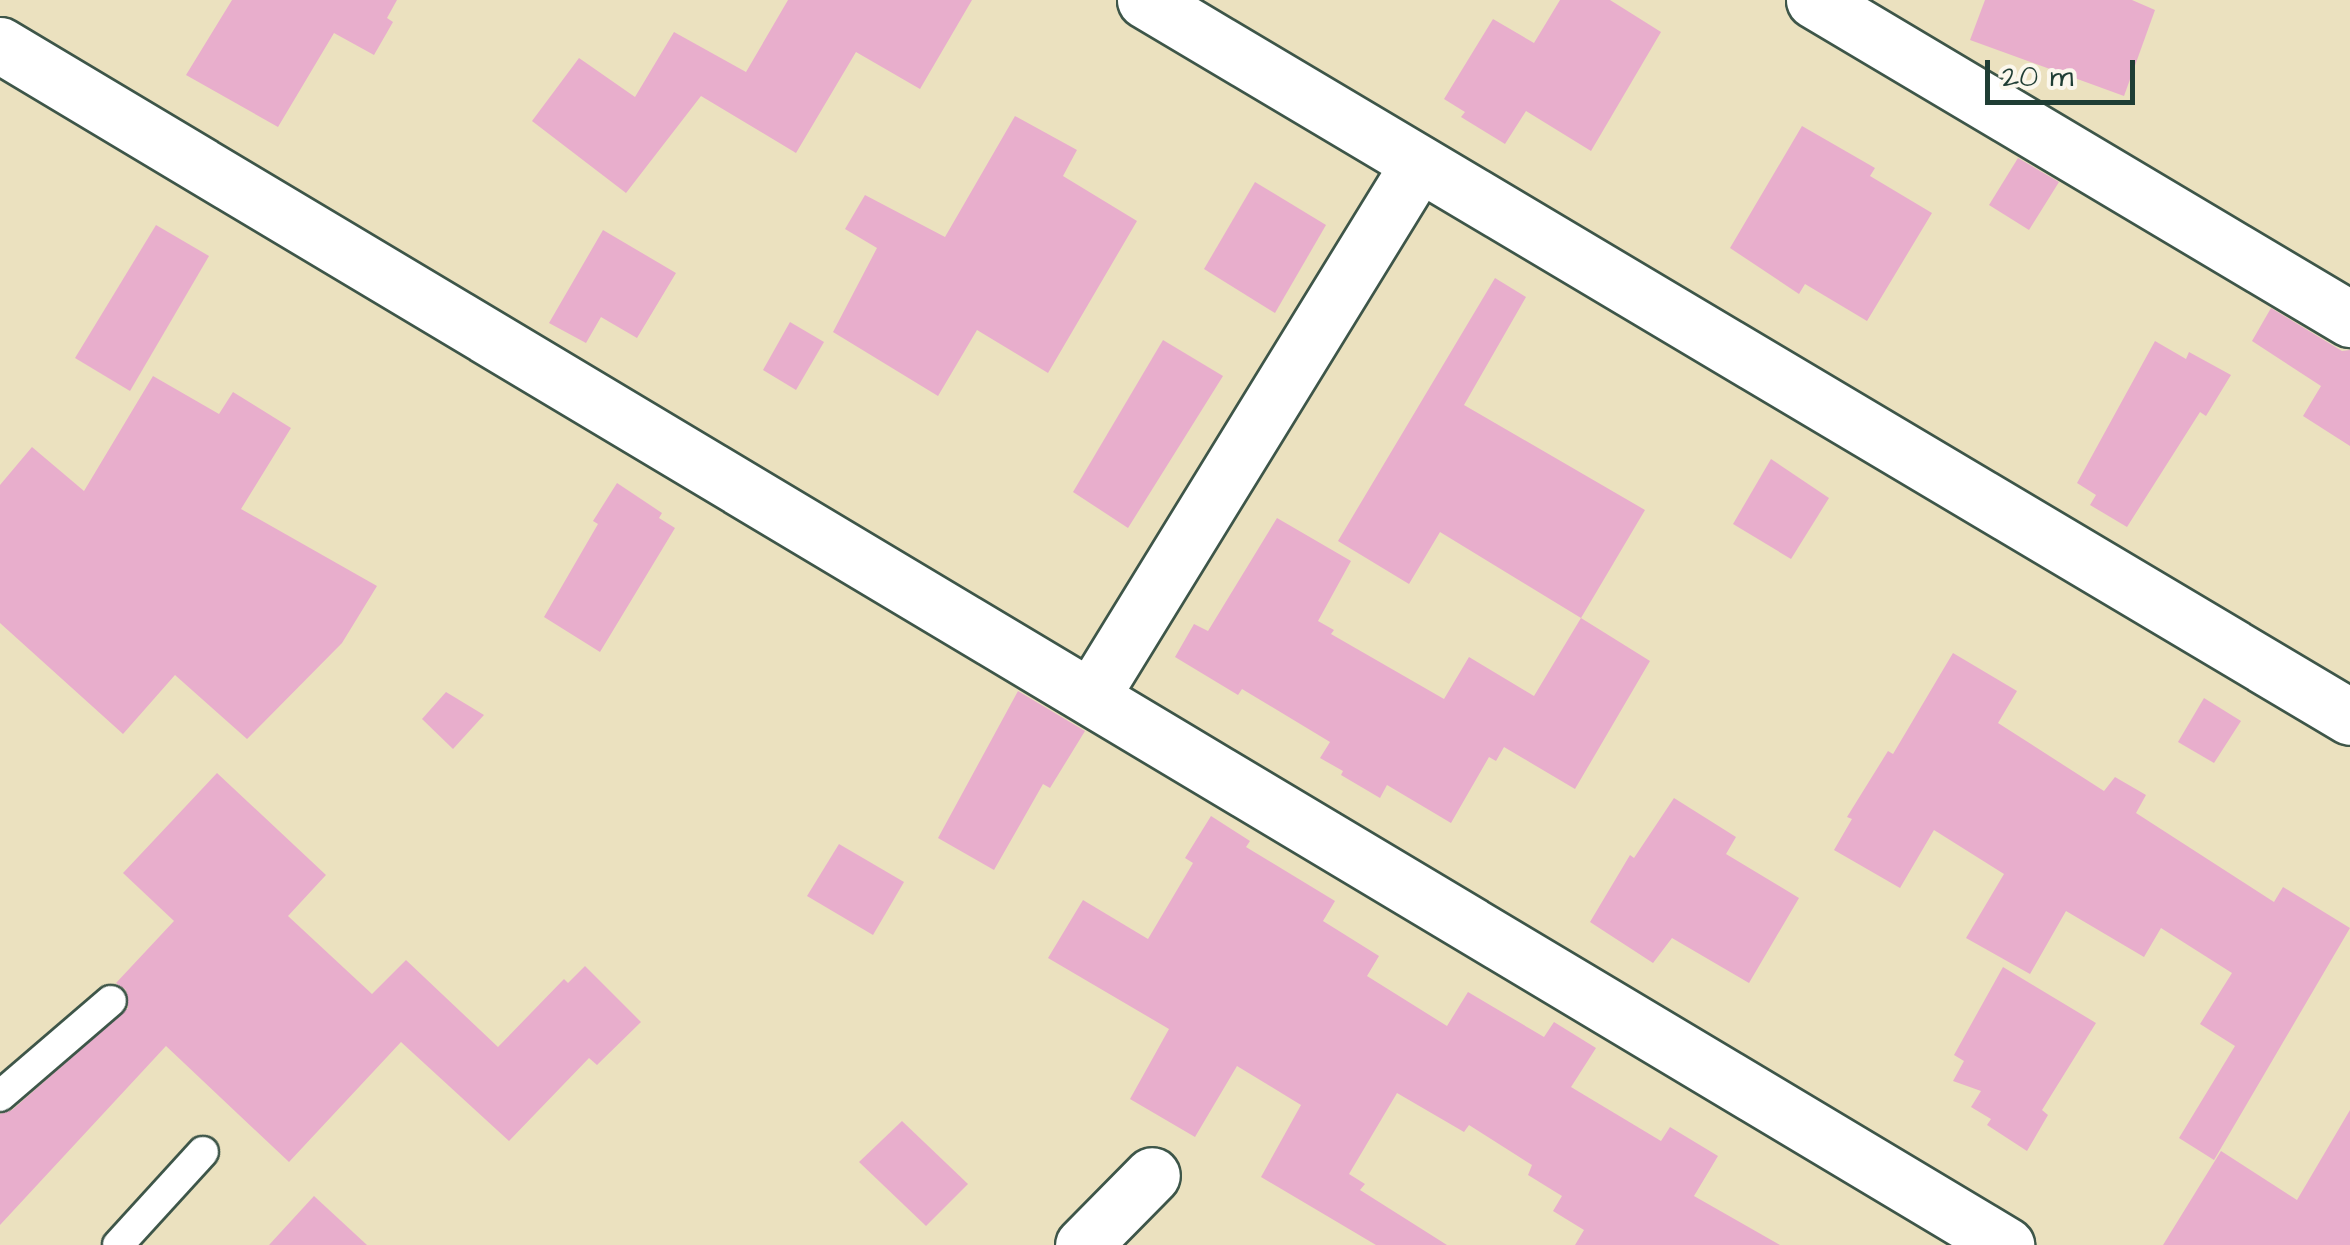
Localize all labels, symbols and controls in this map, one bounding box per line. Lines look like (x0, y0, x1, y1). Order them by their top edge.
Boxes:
scale bar (1990, 40, 2140, 102)
text: 20 m (2002, 56, 2073, 98)

